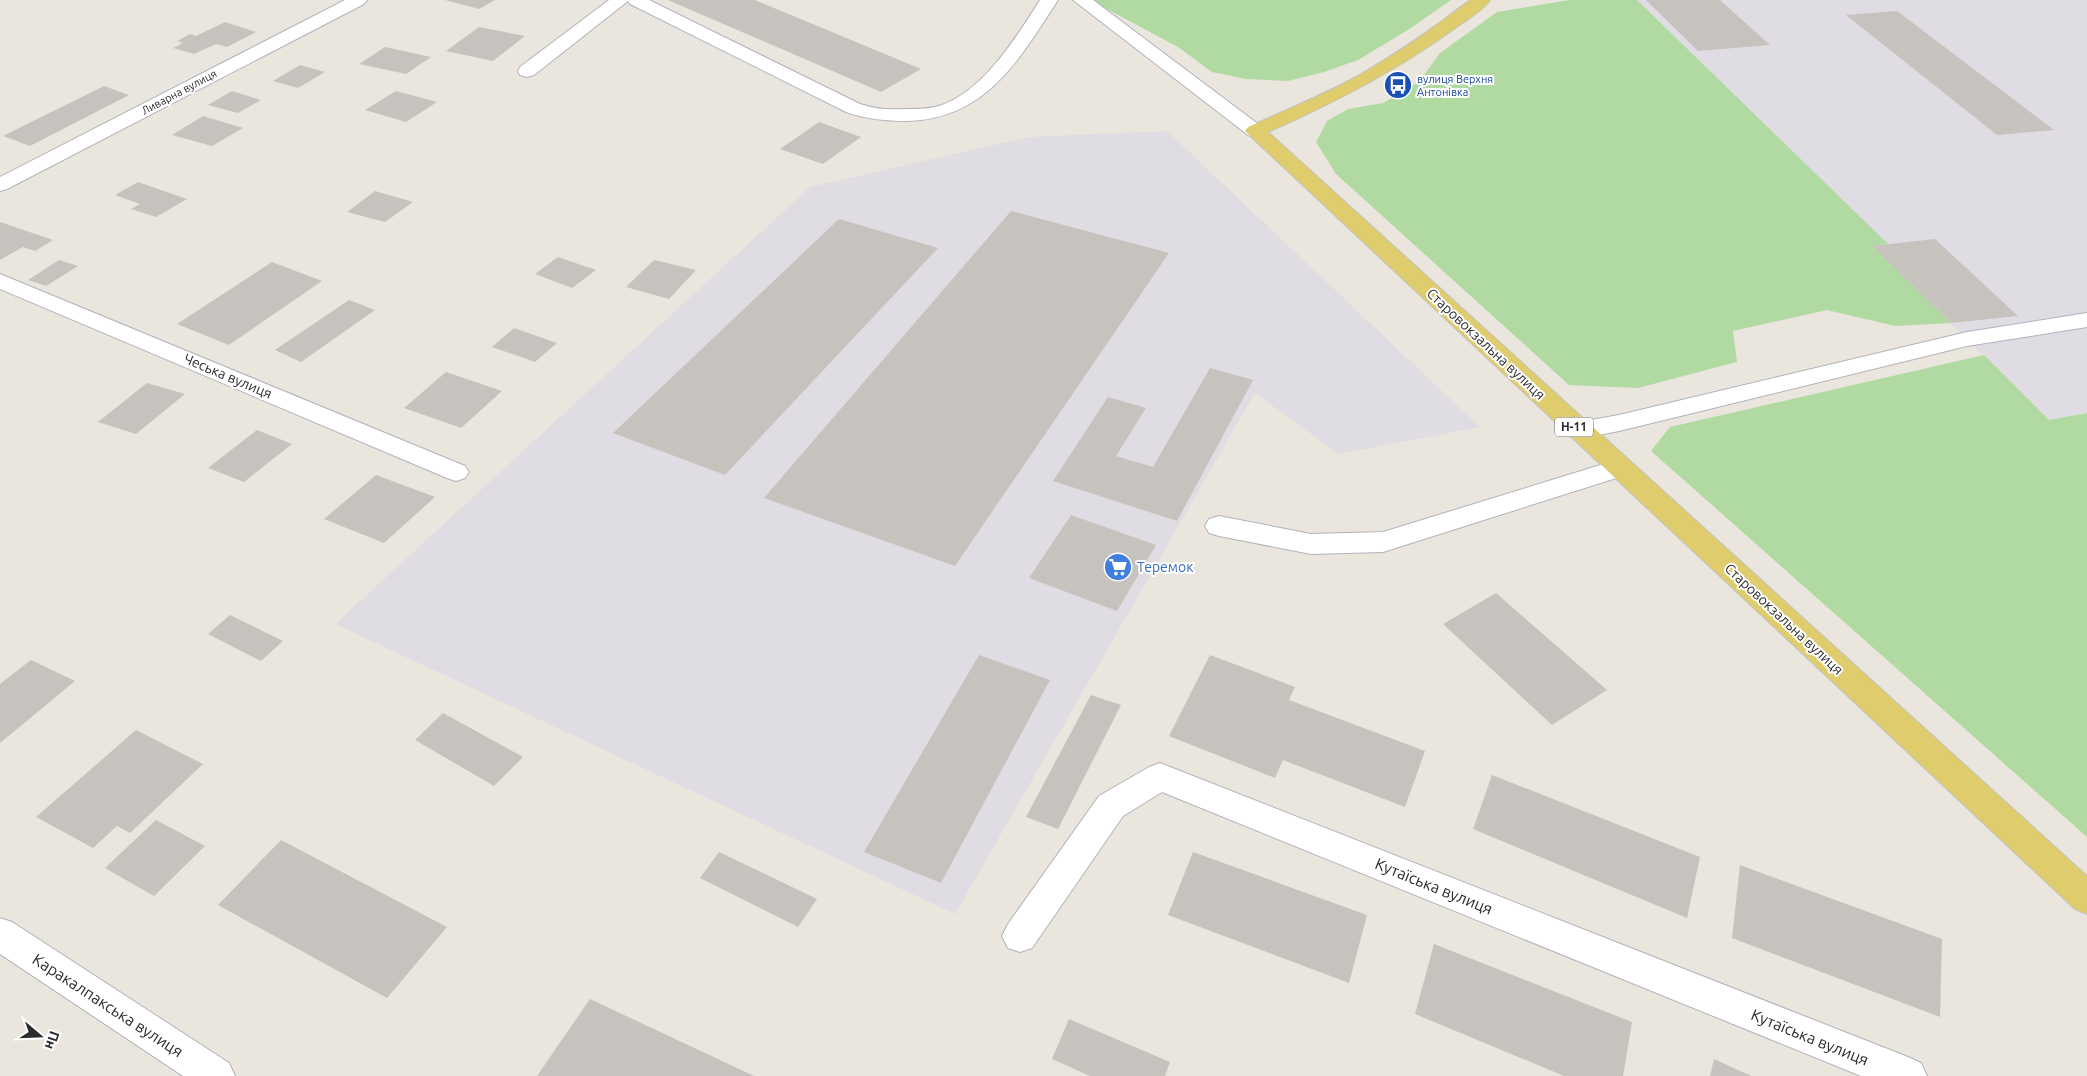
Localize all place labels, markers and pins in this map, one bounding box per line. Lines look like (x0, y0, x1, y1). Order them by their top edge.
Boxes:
bus stop icon: вулиця Верхня Антонівка (1383, 70, 1413, 100)
place label: вулиця Верхня Антонівка (1417, 73, 1493, 98)
supermarket icon: Теремок (1103, 552, 1133, 582)
place label: Теремок (1137, 559, 1193, 575)

